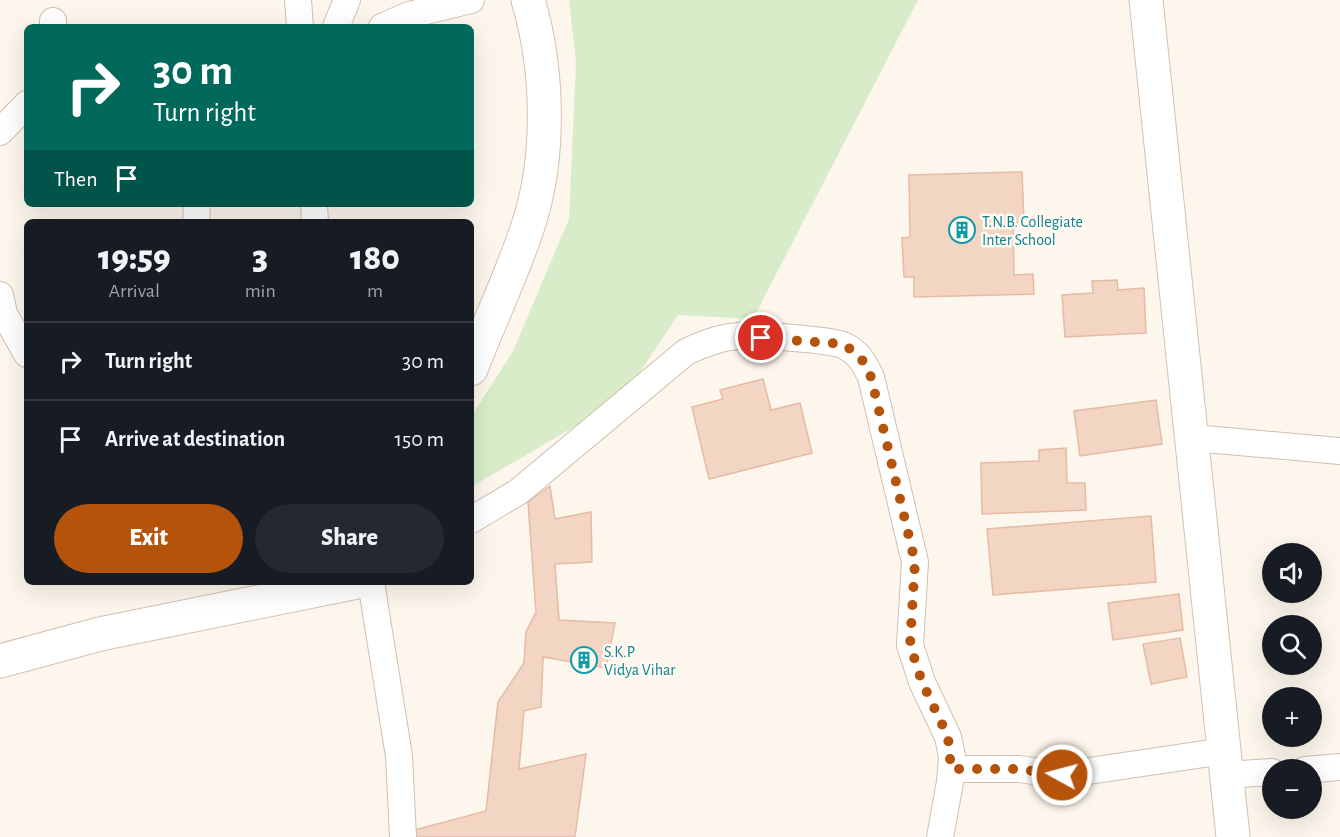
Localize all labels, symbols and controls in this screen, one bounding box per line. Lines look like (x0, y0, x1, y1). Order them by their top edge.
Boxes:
icon: right (54, 48, 132, 126)
text: 30 m (153, 50, 233, 92)
text: Turn right (153, 99, 256, 126)
icon: arrive (110, 162, 143, 195)
text: Then (54, 168, 98, 190)
place label: T.N.B. Collegiate Inter School (982, 214, 1083, 248)
building icon: T.N.B. Collegiate Inter School (947, 215, 977, 245)
text: 19:59 (98, 240, 171, 276)
text: 3 (252, 240, 268, 276)
text: 180 (350, 240, 400, 276)
text: Arrival (109, 281, 160, 301)
text: min (245, 281, 276, 301)
text: m (367, 281, 383, 301)
pin (735, 312, 786, 363)
icon: arrive (744, 321, 777, 354)
icon: right (54, 345, 87, 378)
text: Turn right (105, 350, 192, 372)
text: 30 m (402, 350, 444, 372)
icon: arrive (54, 423, 87, 456)
text: Arrive at destination (105, 428, 285, 450)
text: 150 m (394, 428, 444, 450)
button: Exit (54, 504, 243, 573)
button: Share (255, 504, 444, 573)
map controls (1262, 543, 1322, 819)
button: sound (1262, 543, 1322, 603)
button: search (1262, 615, 1322, 675)
place label: S.K.P Vidya Vihar (604, 644, 676, 679)
building icon: S.K.P Vidya Vihar (569, 645, 599, 675)
button: + (1262, 687, 1322, 747)
position arrow (1030, 743, 1094, 807)
button: − (1262, 759, 1322, 819)

